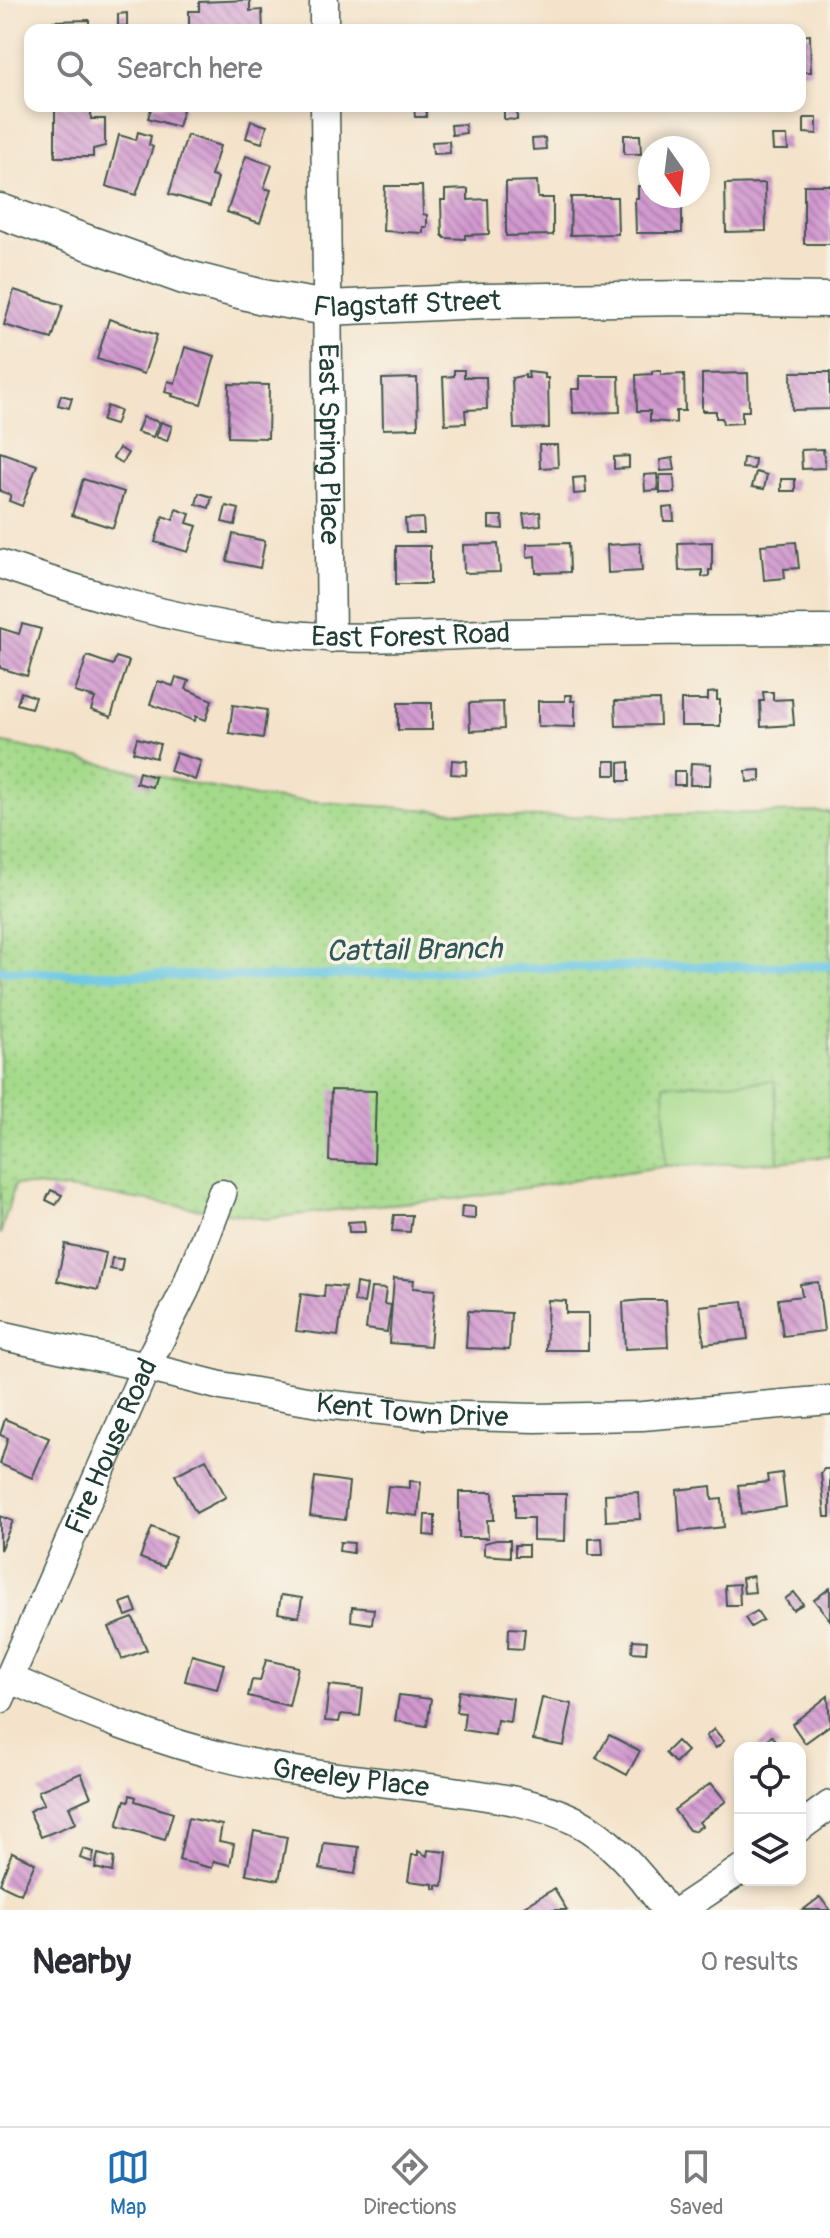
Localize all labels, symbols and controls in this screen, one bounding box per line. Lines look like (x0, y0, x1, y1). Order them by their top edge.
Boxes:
search box (24, 24, 806, 112)
icon: search (52, 46, 96, 90)
text: Search here (116, 50, 263, 87)
north arrow (638, 136, 710, 208)
street label: Flagstaff Street (310, 283, 502, 326)
street label: East Spring Place (310, 343, 347, 545)
street label: East Forest Road (310, 615, 511, 655)
water label: Cattail Branch (326, 930, 504, 970)
street label: Fire House Road (57, 1352, 165, 1540)
street label: Kent Town Drive (314, 1386, 509, 1435)
map controls (734, 1742, 806, 1886)
button: locate (734, 1742, 806, 1814)
street label: Greeley Place (270, 1750, 431, 1805)
button: layers (734, 1814, 806, 1886)
text: Nearby (32, 1941, 131, 1984)
text: 0 results (701, 1946, 798, 1978)
tab: Map (106, 2145, 150, 2221)
tab: Directions (363, 2145, 456, 2221)
tab: Saved (669, 2145, 724, 2221)

